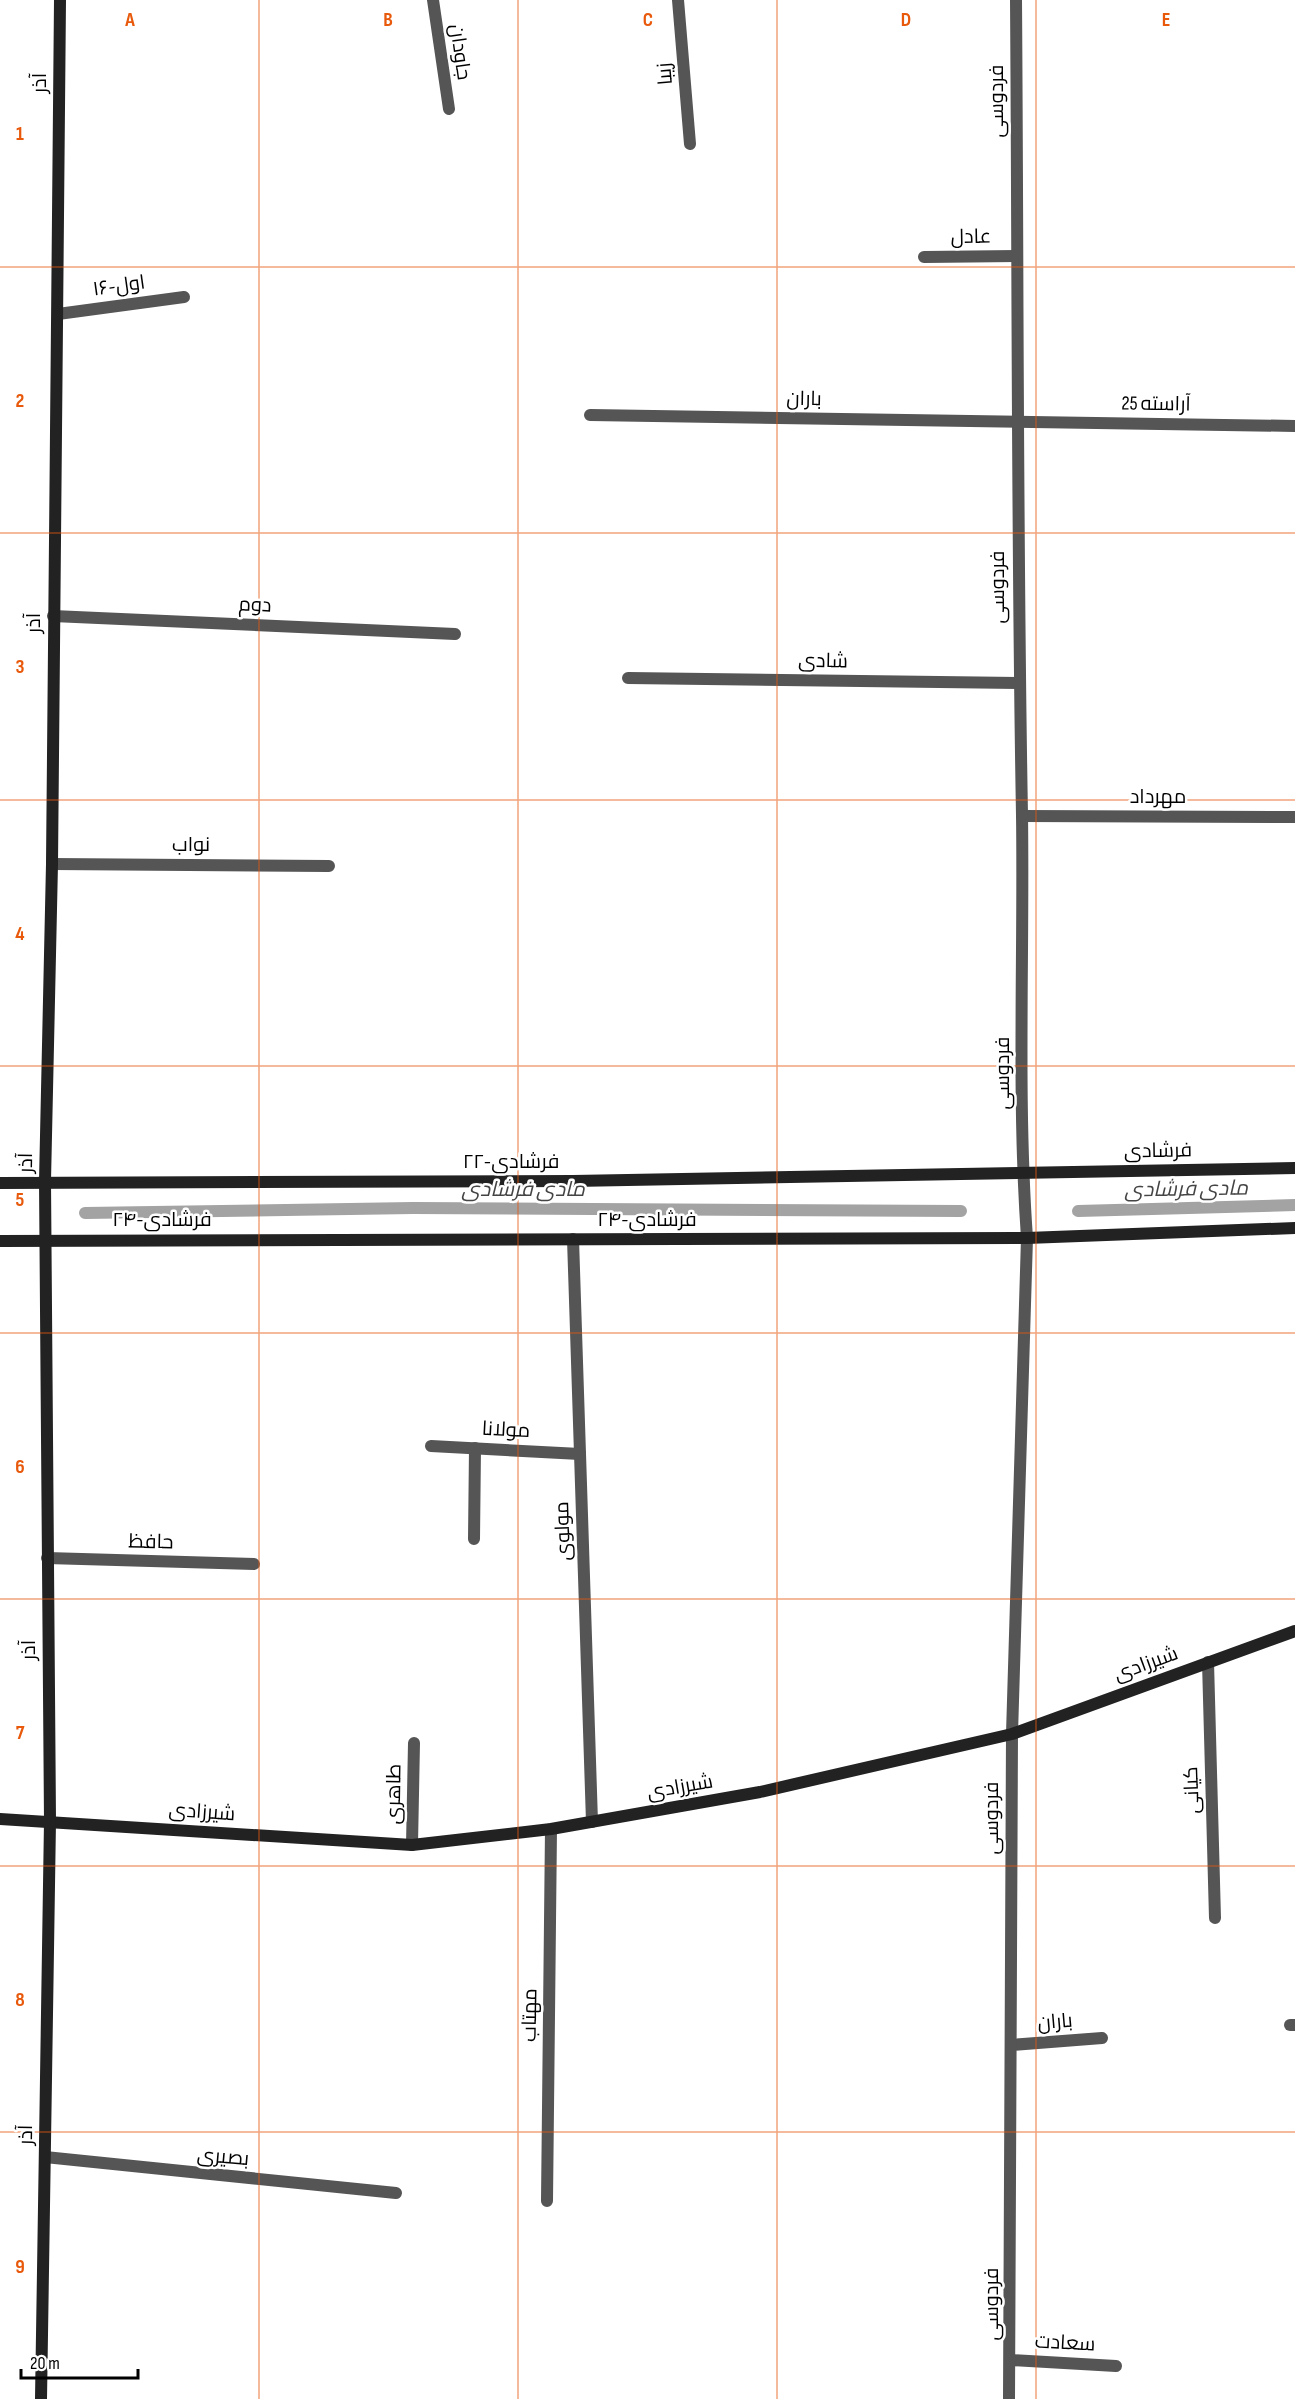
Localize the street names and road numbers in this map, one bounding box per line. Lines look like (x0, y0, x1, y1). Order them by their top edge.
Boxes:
street label: جاودان (444, 22, 476, 82)
street label: زیبا (652, 62, 678, 86)
street label: فردوسی (985, 65, 1009, 137)
street label: آذر (28, 72, 52, 94)
street label: عادل (950, 225, 992, 249)
street label: ۱۶-اول (91, 270, 147, 302)
street label: باران (786, 387, 822, 411)
street label: آراسته 25 (1121, 391, 1192, 417)
street label: فردوسی (986, 551, 1010, 623)
street label: دوم (238, 592, 272, 619)
street label: آذر (22, 612, 46, 634)
street label: شادی (798, 649, 848, 673)
street label: مهرداد (1130, 785, 1186, 809)
street label: نواب (172, 833, 210, 857)
street label: فردوسی (991, 1037, 1015, 1109)
street label: فرشادی (1124, 1138, 1192, 1164)
street label: ۲۲-فرشادی (463, 1150, 559, 1174)
street label: آذر (14, 1152, 38, 1174)
street label: ۲۴-فرشادی (112, 1208, 212, 1232)
street label: ۲۴-فرشادی (597, 1208, 697, 1232)
street label: مولانا (481, 1417, 531, 1443)
street label: مولوی (550, 1501, 576, 1561)
street label: حافظ (128, 1530, 174, 1554)
street label: آذر (17, 1639, 41, 1661)
street label: شیرزادی (1111, 1641, 1181, 1687)
street label: طاهری (381, 1763, 407, 1825)
street label: کیانی (1179, 1766, 1205, 1814)
street label: شیرزادی (645, 1769, 715, 1805)
street label: فردوسی (980, 1782, 1004, 1854)
street label: شیرزادی (168, 1798, 236, 1826)
street label: مهتاب (518, 1988, 542, 2042)
street label: باران (1036, 2009, 1074, 2035)
street label: آذر (14, 2124, 38, 2146)
street label: بصیری (196, 2143, 250, 2171)
street label: فردوسی (980, 2268, 1004, 2340)
street label: سعادت (1034, 2329, 1096, 2357)

